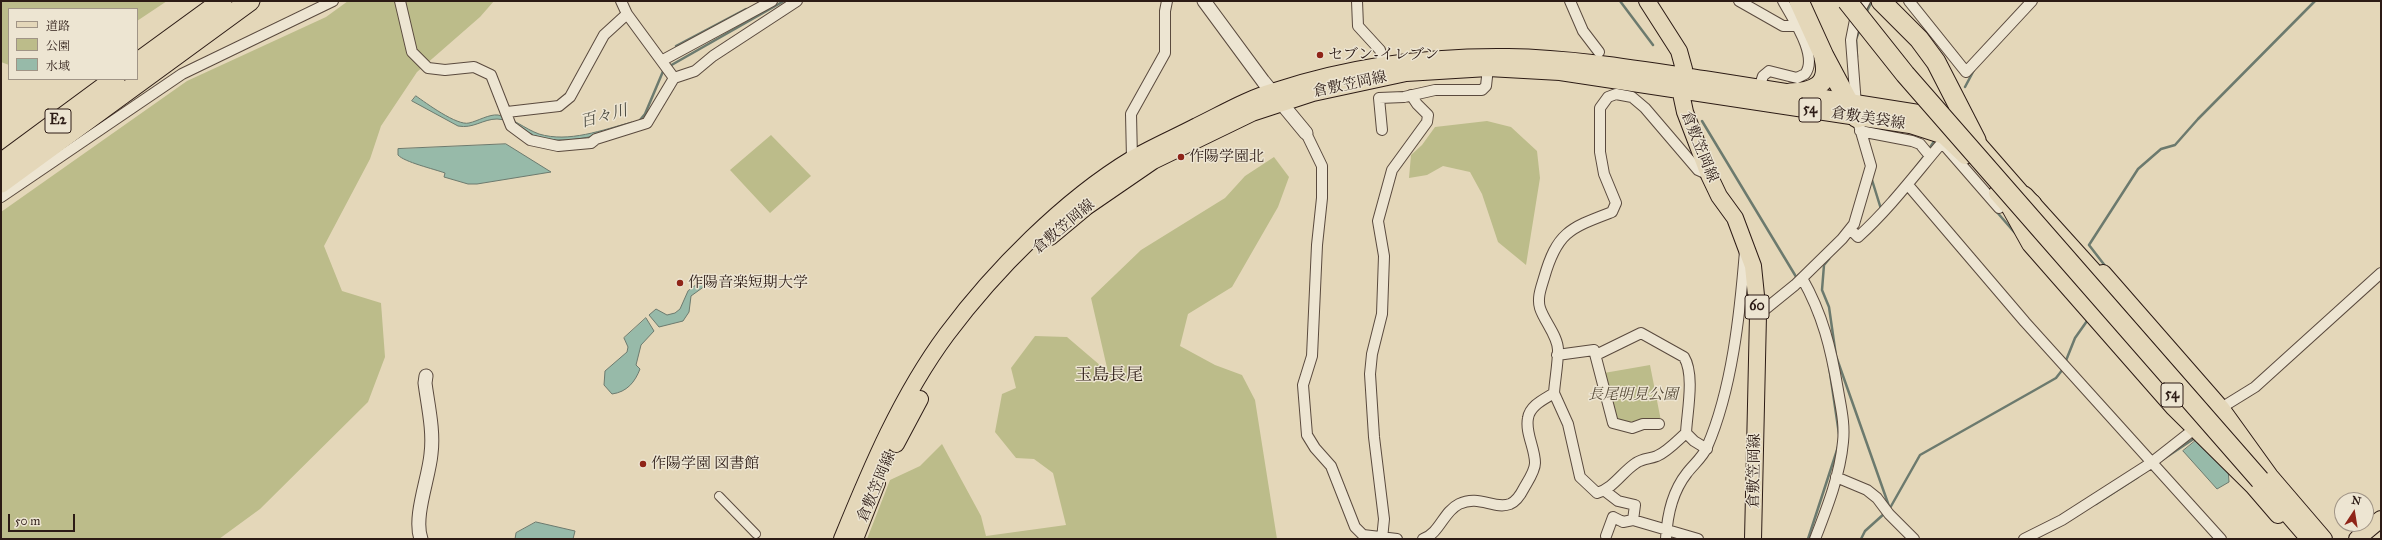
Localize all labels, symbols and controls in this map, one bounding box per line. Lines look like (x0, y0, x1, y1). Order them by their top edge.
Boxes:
legend (8, 8, 138, 80)
text: 道路 (46, 19, 70, 33)
text: 公園 (46, 39, 70, 53)
place label: セブン-イレブン (1328, 46, 1439, 64)
marker: セブン-イレブン (1315, 50, 1325, 60)
text: 水域 (46, 59, 70, 73)
street label: 倉敷笠岡線 (1311, 68, 1389, 102)
road number: 54 (1799, 98, 1821, 122)
water label: 百々川 (578, 102, 630, 132)
street label: 倉敷美袋線 (1830, 104, 1906, 134)
road number: E2 (45, 109, 71, 133)
street label: 倉敷笠岡線 (1677, 109, 1721, 185)
place label: 作陽学園北 (1189, 148, 1264, 166)
marker: 作陽学園北 (1176, 152, 1186, 162)
street label: 倉敷笠岡線 (1029, 196, 1099, 258)
place label: 作陽音楽短期大学 (688, 274, 808, 292)
marker: 作陽音楽短期大学 (675, 278, 685, 288)
road number: 60 (1745, 295, 1769, 319)
district label: 玉島長尾 (1075, 366, 1143, 386)
road number: 54 (2161, 383, 2183, 407)
park label: 長尾明見公園 (1588, 386, 1678, 404)
street label: 倉敷笠岡線 (1745, 433, 1765, 509)
street label: 倉敷笠岡線 (854, 449, 900, 525)
place label: 作陽学園 図書館 (651, 455, 759, 473)
marker: 作陽学園 図書館 (638, 459, 648, 469)
north arrow (2334, 492, 2374, 532)
text: N (2350, 493, 2362, 508)
scale bar (10, 506, 77, 532)
text: 50 m (15, 514, 40, 528)

